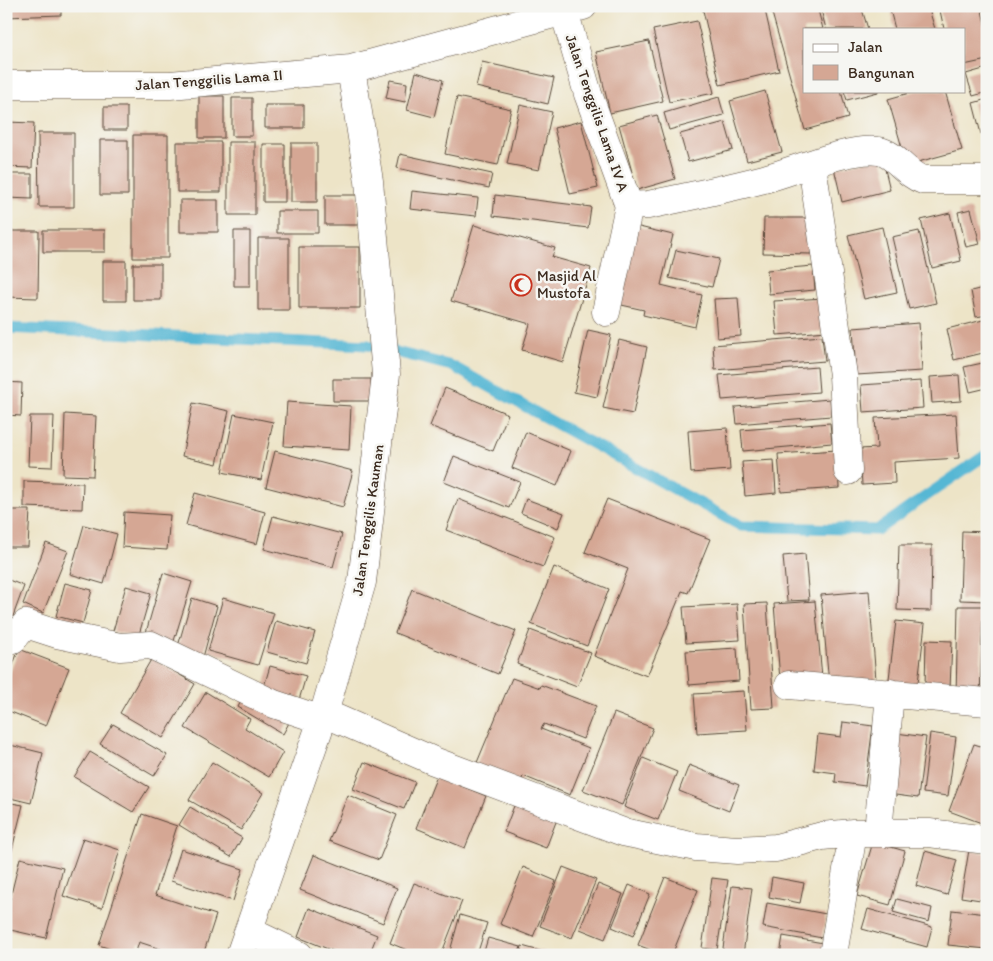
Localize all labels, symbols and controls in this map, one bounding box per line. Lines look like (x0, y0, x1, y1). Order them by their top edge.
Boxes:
legend (803, 28, 966, 92)
street label: Jalan Tenggilis Lama IV A (562, 32, 633, 194)
text: Jalan (848, 38, 882, 56)
text: Bangunan (848, 64, 915, 82)
street label: Jalan Tenggilis Lama II (135, 66, 283, 94)
place label: Masjid Al Mustofa (537, 267, 597, 302)
mosque icon: Masjid Al Mustofa (509, 273, 533, 297)
street label: Jalan Tenggilis Kauman (348, 443, 388, 597)

